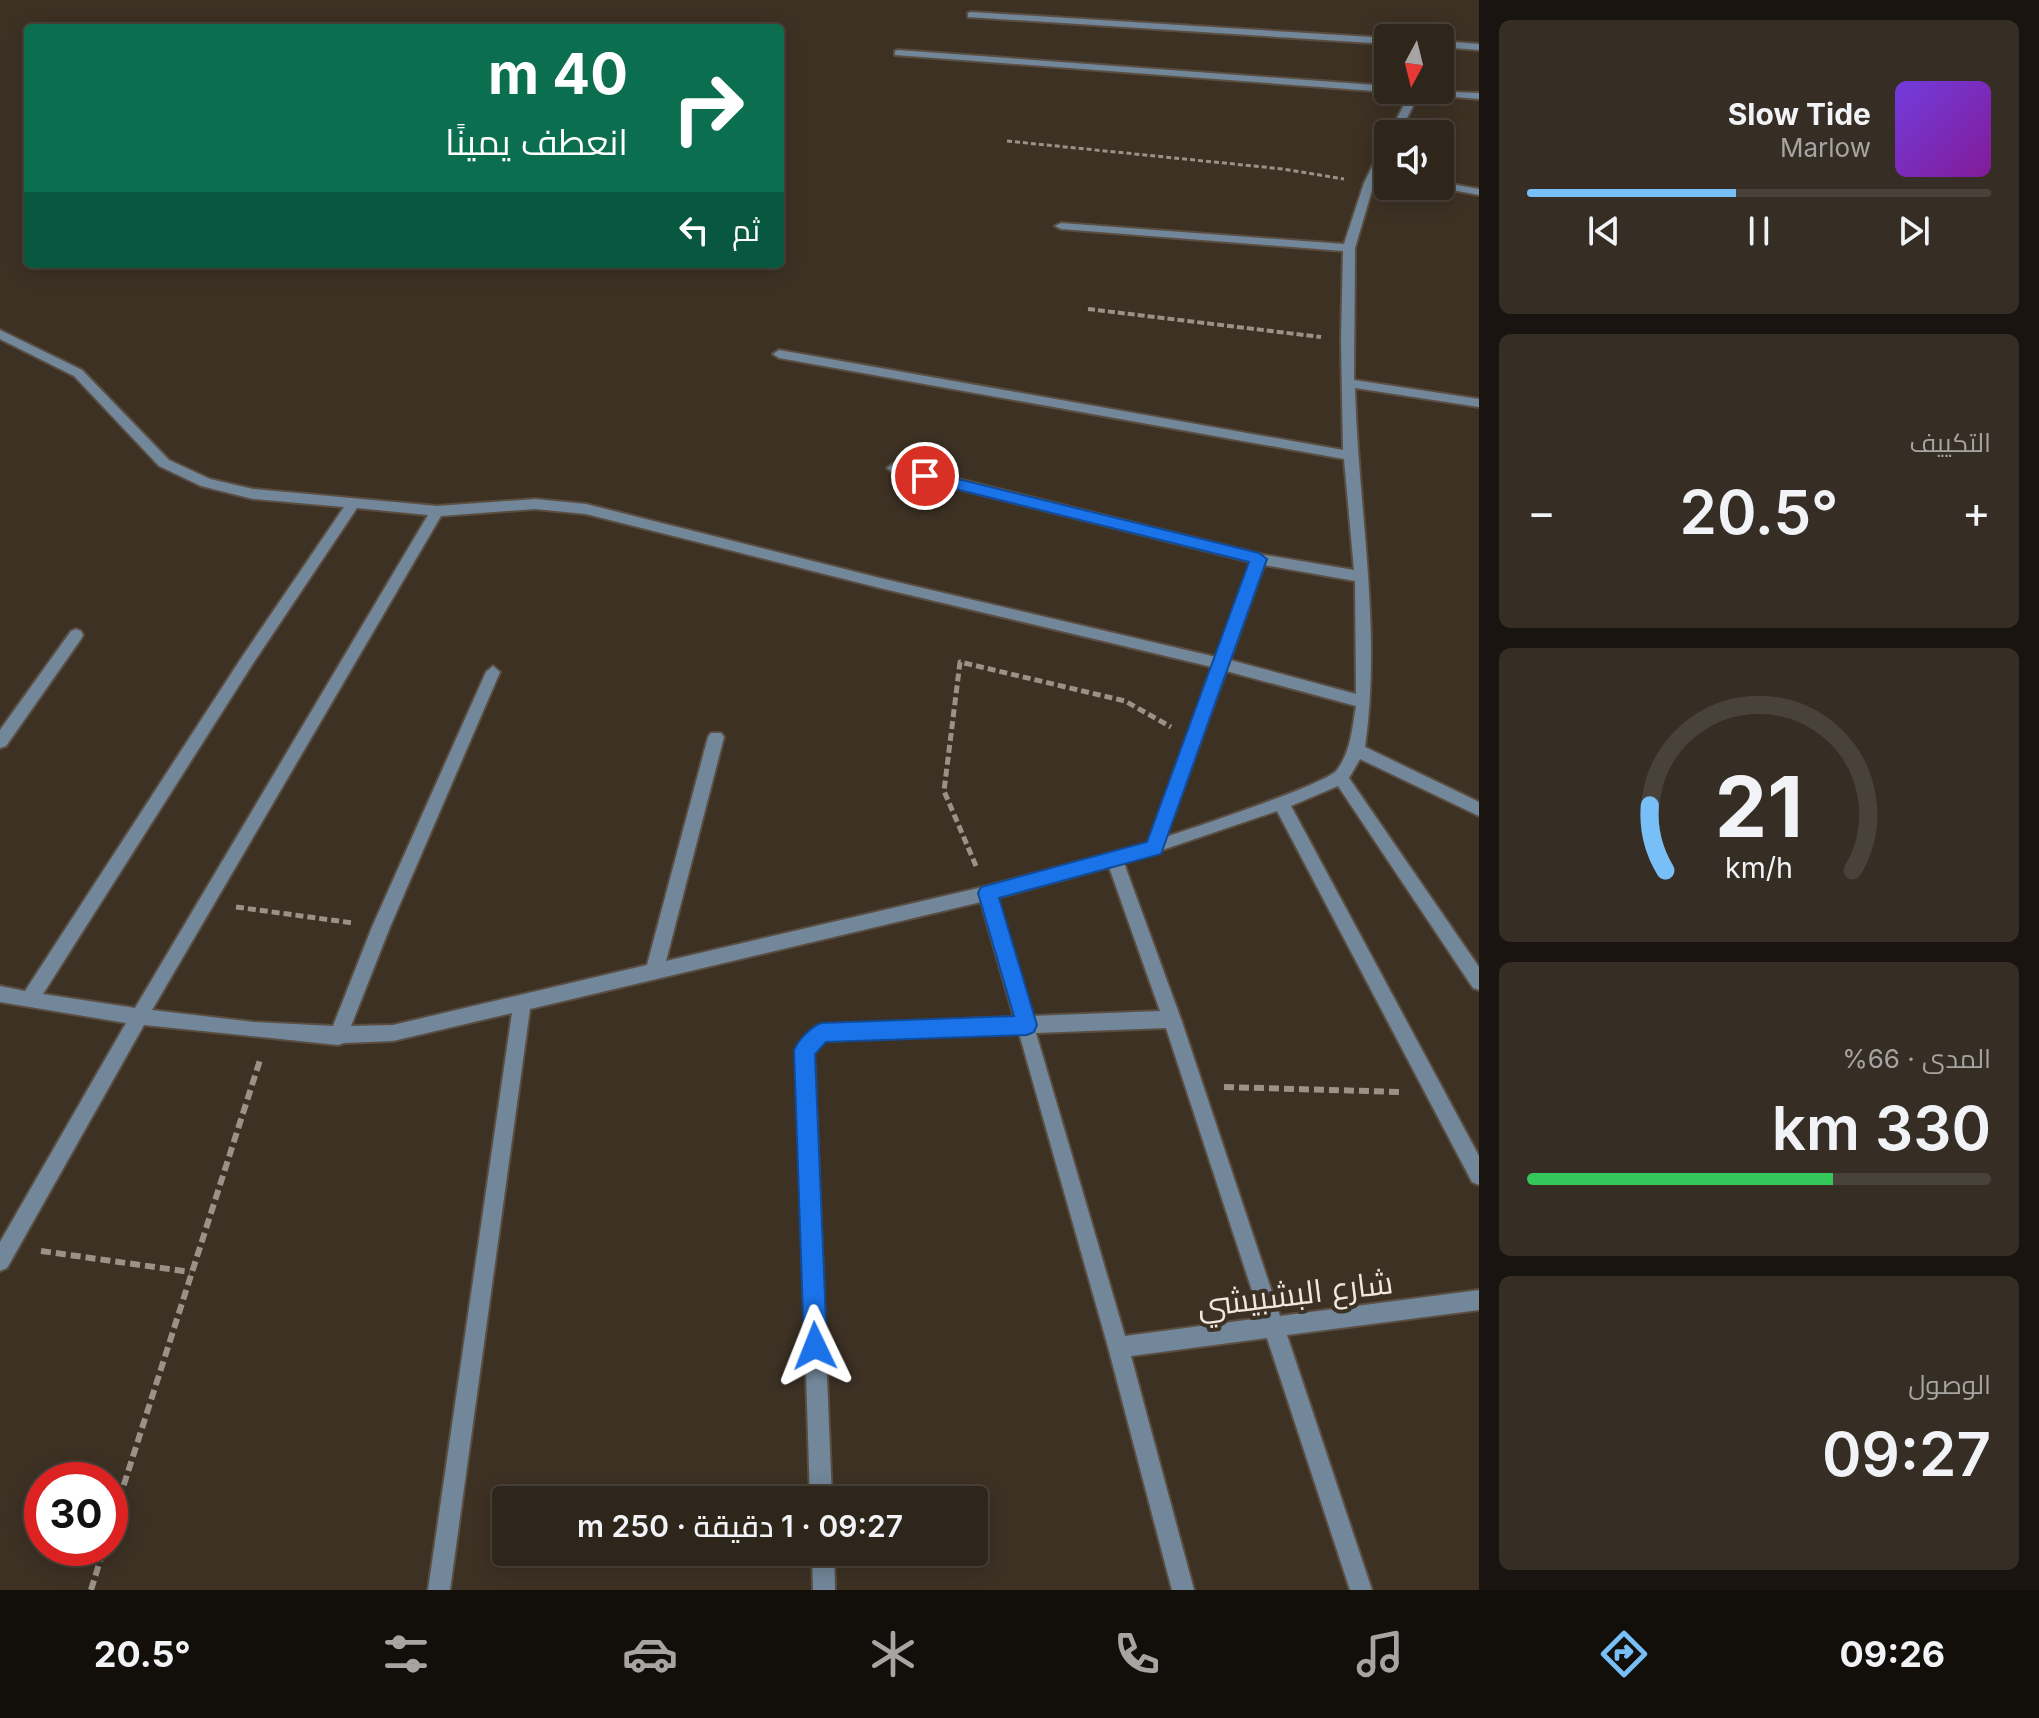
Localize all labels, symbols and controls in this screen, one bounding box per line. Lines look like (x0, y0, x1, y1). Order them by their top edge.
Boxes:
north arrow (1374, 24, 1454, 104)
map controls (1374, 24, 1454, 200)
text: 40 m (488, 40, 628, 108)
icon: right (656, 56, 760, 160)
text: Slow Tide (1728, 96, 1871, 132)
text: انعطف يمينًا (445, 120, 628, 164)
button: sound (1374, 120, 1454, 200)
text: Marlow (1780, 132, 1871, 163)
icon: left (672, 208, 716, 252)
icon: previous (1582, 209, 1626, 253)
icon: pause (1737, 209, 1781, 253)
icon: next (1892, 209, 1936, 253)
text: ثم (732, 212, 760, 248)
text: التكييف (1909, 427, 1991, 458)
pin (891, 442, 959, 510)
icon: arrive (903, 454, 947, 498)
text: 20.5° (1680, 476, 1838, 548)
text: − (1527, 485, 1556, 539)
text: + (1962, 485, 1991, 539)
text: 21 (1715, 756, 1803, 857)
text: km/h (1725, 850, 1793, 885)
text: المدى · 66% (1842, 1043, 1991, 1074)
text: 330 km (1772, 1092, 1991, 1164)
street label: شارع البشبيشي (1195, 1262, 1396, 1330)
position arrow (773, 1304, 857, 1388)
text: الوصول (1908, 1369, 1991, 1400)
text: 09:27 (1822, 1418, 1991, 1490)
speed limit sign: 30 (24, 1462, 128, 1566)
text: 09:27 · 1 دقيقة · 250 m (577, 1508, 903, 1544)
icon: filters (378, 1626, 434, 1682)
icon: car (622, 1626, 678, 1682)
icon: climate (865, 1626, 921, 1682)
icon: phone (1109, 1626, 1165, 1682)
icon: music (1352, 1626, 1408, 1682)
icon: directions (1596, 1626, 1652, 1682)
text: 20.5° (94, 1632, 191, 1676)
text: 09:26 (1840, 1632, 1945, 1676)

